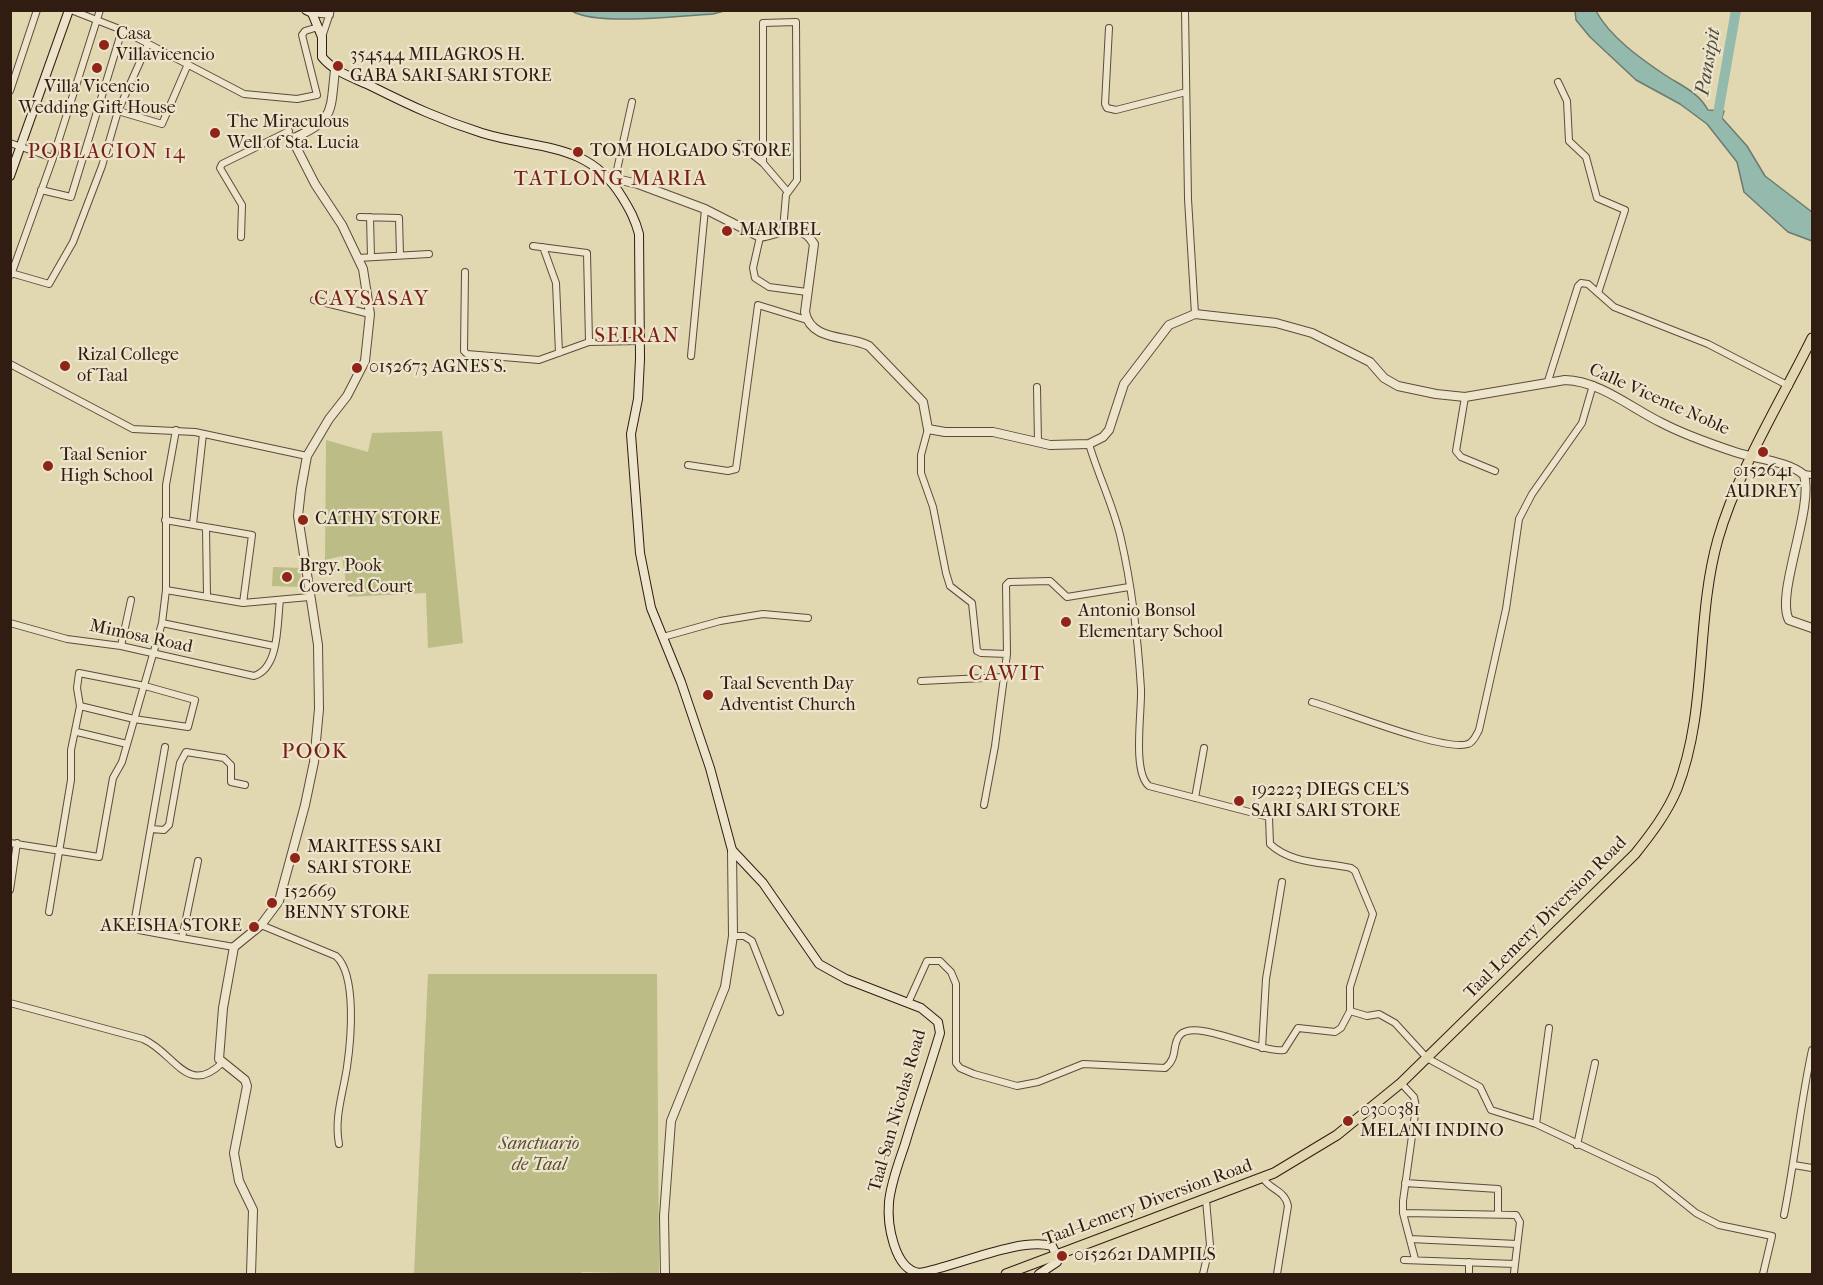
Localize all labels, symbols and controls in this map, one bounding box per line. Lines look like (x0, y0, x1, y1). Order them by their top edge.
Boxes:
place label: Casa Villavicencio (116, 24, 215, 66)
water label: Pansipit (1691, 26, 1727, 98)
marker: Casa Villavicencio (97, 38, 111, 52)
place label: 354544 MILAGROS H. GABA SARI-SARI STORE (350, 45, 552, 88)
marker: 354544 MILAGROS H. GABA SARI-SARI STORE (331, 59, 345, 73)
marker: Villa Vicencio Wedding Gift House (90, 61, 104, 75)
place label: Villa Vicencio Wedding Gift House (18, 77, 176, 119)
place label: The Miraculous Well of Sta. Lucia (227, 112, 359, 154)
marker: The Miraculous Well of Sta. Lucia (208, 126, 222, 140)
district label: POBLACION 14 (28, 141, 186, 165)
place label: TOM HOLGADO STORE (590, 141, 791, 163)
marker: TOM HOLGADO STORE (571, 145, 585, 159)
district label: TATLONG MARIA (514, 167, 708, 193)
place label: MARIBEL (739, 220, 821, 242)
marker: MARIBEL (720, 224, 734, 238)
district label: CAYSASAY (314, 287, 430, 313)
district label: SEIRAN (594, 324, 680, 350)
place label: Rizal College of Taal (77, 345, 179, 388)
place label: 0152673 AGNES S. (369, 357, 506, 379)
marker: Rizal College of Taal (58, 359, 72, 373)
street label: Calle Vicente Noble (1585, 359, 1733, 441)
marker: 0152673 AGNES S. (350, 361, 364, 375)
place label: Taal Senior High School (60, 445, 153, 488)
marker: 0152641 AUDREY (1756, 445, 1770, 459)
marker: Taal Senior High School (41, 459, 55, 473)
place label: 0152641 AUDREY (1725, 461, 1801, 504)
place label: CATHY STORE (315, 509, 441, 531)
marker: CATHY STORE (296, 513, 310, 527)
place label: Brgy. Pook Covered Court (299, 556, 413, 598)
marker: Brgy. Pook Covered Court (280, 570, 294, 584)
place label: Antonio Bonsol Elementary School (1078, 601, 1223, 644)
marker: Antonio Bonsol Elementary School (1059, 615, 1073, 629)
street label: Mimosa Road (88, 616, 194, 658)
district label: CAWIT (969, 662, 1045, 688)
place label: Taal Seventh Day Adventist Church (720, 674, 856, 716)
marker: Taal Seventh Day Adventist Church (701, 688, 715, 702)
district label: POOK (282, 740, 348, 766)
place label: 192223 DIEGS CEL’S SARI SARI STORE (1251, 780, 1409, 822)
marker: 192223 DIEGS CEL’S SARI SARI STORE (1232, 794, 1246, 808)
street label: Taal-Lemery Diversion Road (1460, 832, 1632, 1004)
place label: MARITESS SARI SARI STORE (307, 837, 442, 880)
marker: MARITESS SARI SARI STORE (288, 851, 302, 865)
place label: 152669 BENNY STORE (284, 882, 410, 924)
marker: 152669 BENNY STORE (265, 896, 279, 910)
place label: AKEISHA STORE (101, 916, 242, 938)
marker: AKEISHA STORE (247, 920, 261, 934)
street label: Taal-San Nicolas Road (864, 1027, 932, 1195)
place label: 0300381 MELANI INDINO (1360, 1100, 1504, 1142)
marker: 0300381 MELANI INDINO (1341, 1114, 1355, 1128)
park label: Sanctuario de Taal (499, 1134, 579, 1176)
street label: Taal-Lemery Diversion Road (1041, 1155, 1255, 1251)
place label: 0152621 DAMPILS (1074, 1245, 1216, 1267)
marker: 0152621 DAMPILS (1055, 1249, 1069, 1263)

